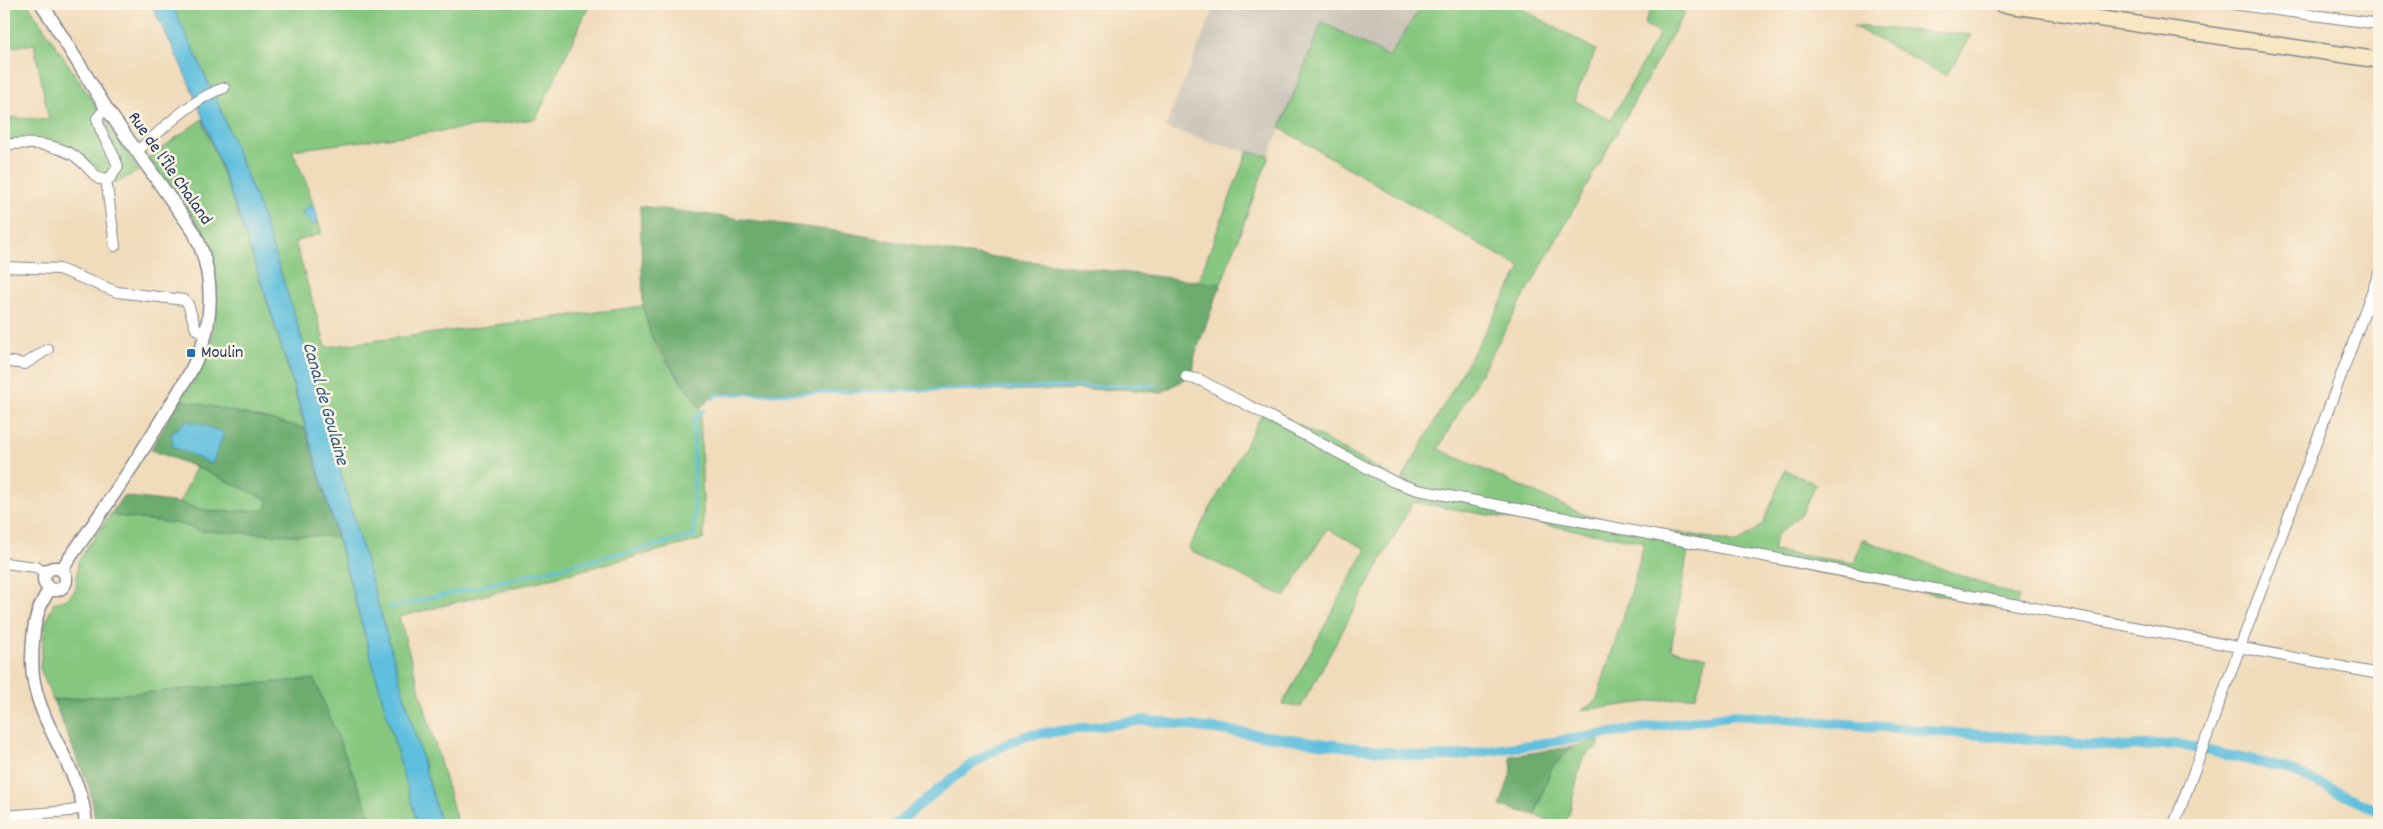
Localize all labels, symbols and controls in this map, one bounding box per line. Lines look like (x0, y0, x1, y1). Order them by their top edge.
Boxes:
street label: Rue de l'Île Chaland (121, 107, 217, 231)
water label: Canal de Goulaine (294, 339, 355, 470)
place label: Moulin (201, 341, 243, 366)
marker: Moulin (185, 347, 197, 359)

